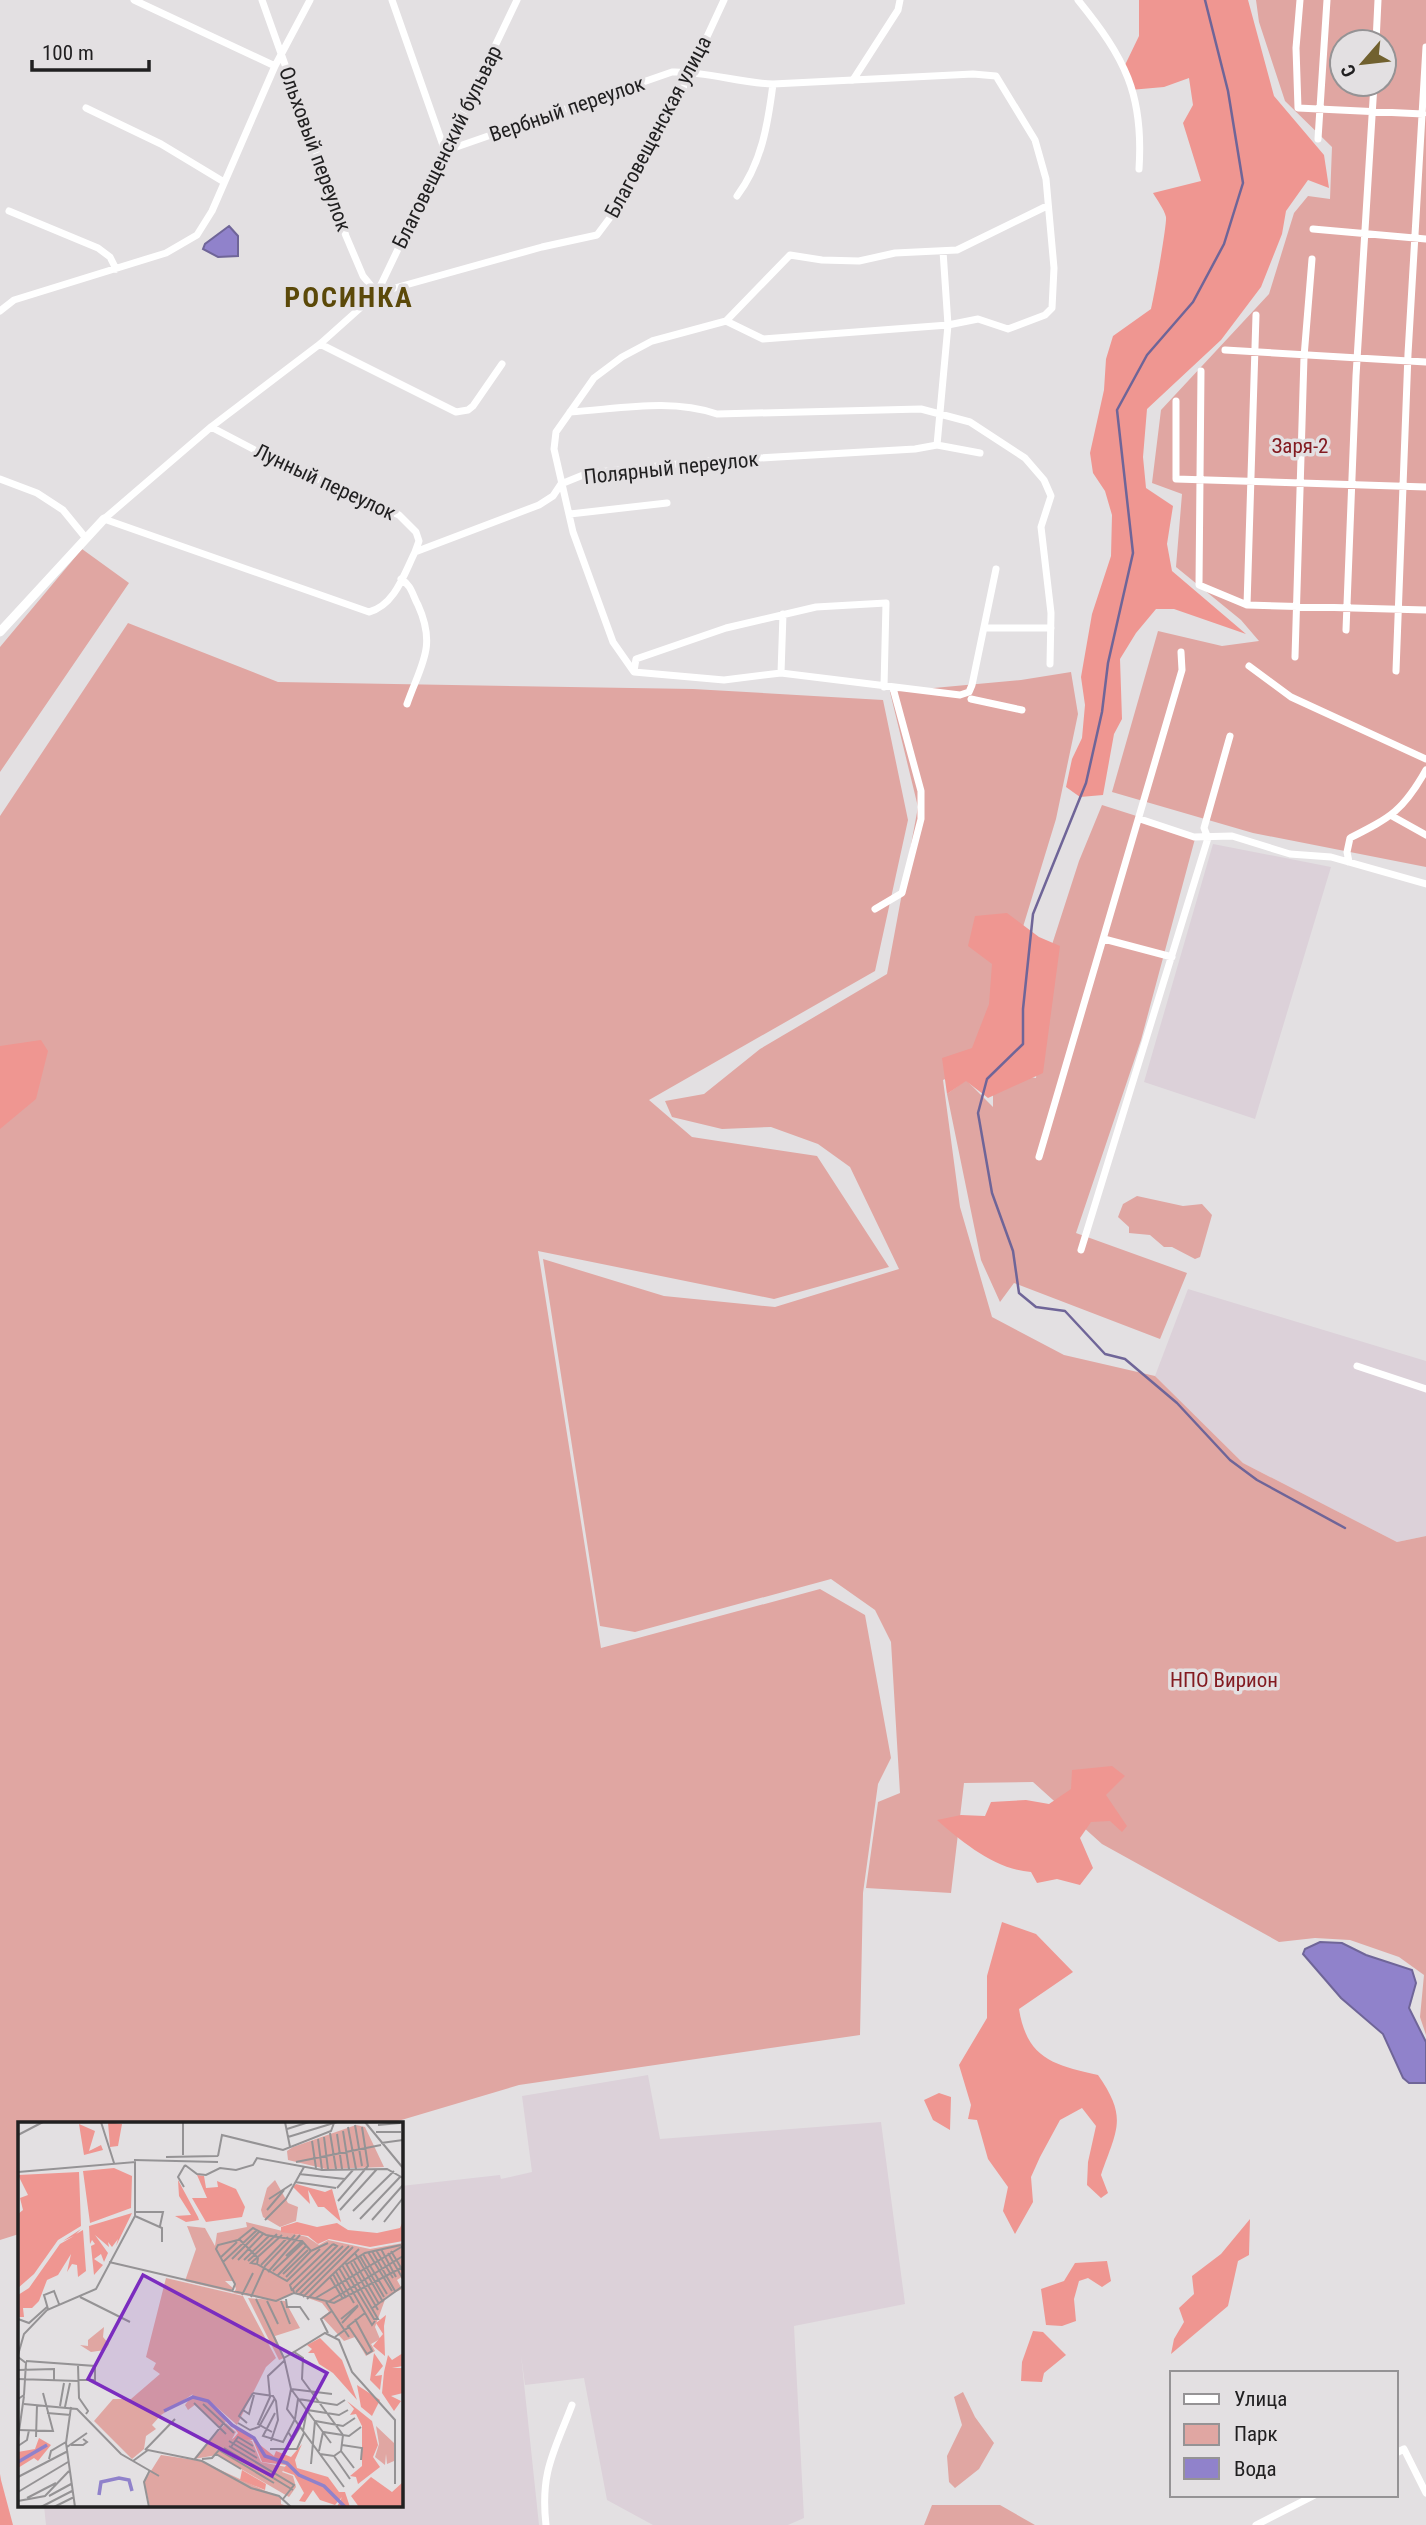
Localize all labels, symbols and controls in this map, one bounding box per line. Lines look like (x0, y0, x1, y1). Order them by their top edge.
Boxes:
scale bar (32, 28, 149, 72)
north arrow (1328, 28, 1398, 98)
street label: Благовещенская улица (600, 32, 716, 222)
text: 100 m (42, 41, 94, 65)
street label: Благовещенский бульвар (387, 42, 507, 252)
text: С (1336, 60, 1361, 81)
street label: Ольховый переулок (274, 63, 356, 235)
street label: Вербный переулок (486, 71, 648, 147)
district label: РОСИНКА (284, 281, 414, 314)
park label: Заря-2 (1272, 434, 1329, 458)
street label: Лунный переулок (251, 439, 399, 525)
street label: Полярный переулок (583, 447, 759, 489)
park label: НПО Вирион (1170, 1668, 1278, 1692)
inset map (18, 2122, 402, 2508)
legend (1170, 2371, 1398, 2497)
text: Улица (1234, 2387, 1287, 2411)
text: Парк (1234, 2422, 1278, 2446)
text: Вода (1234, 2457, 1277, 2481)

